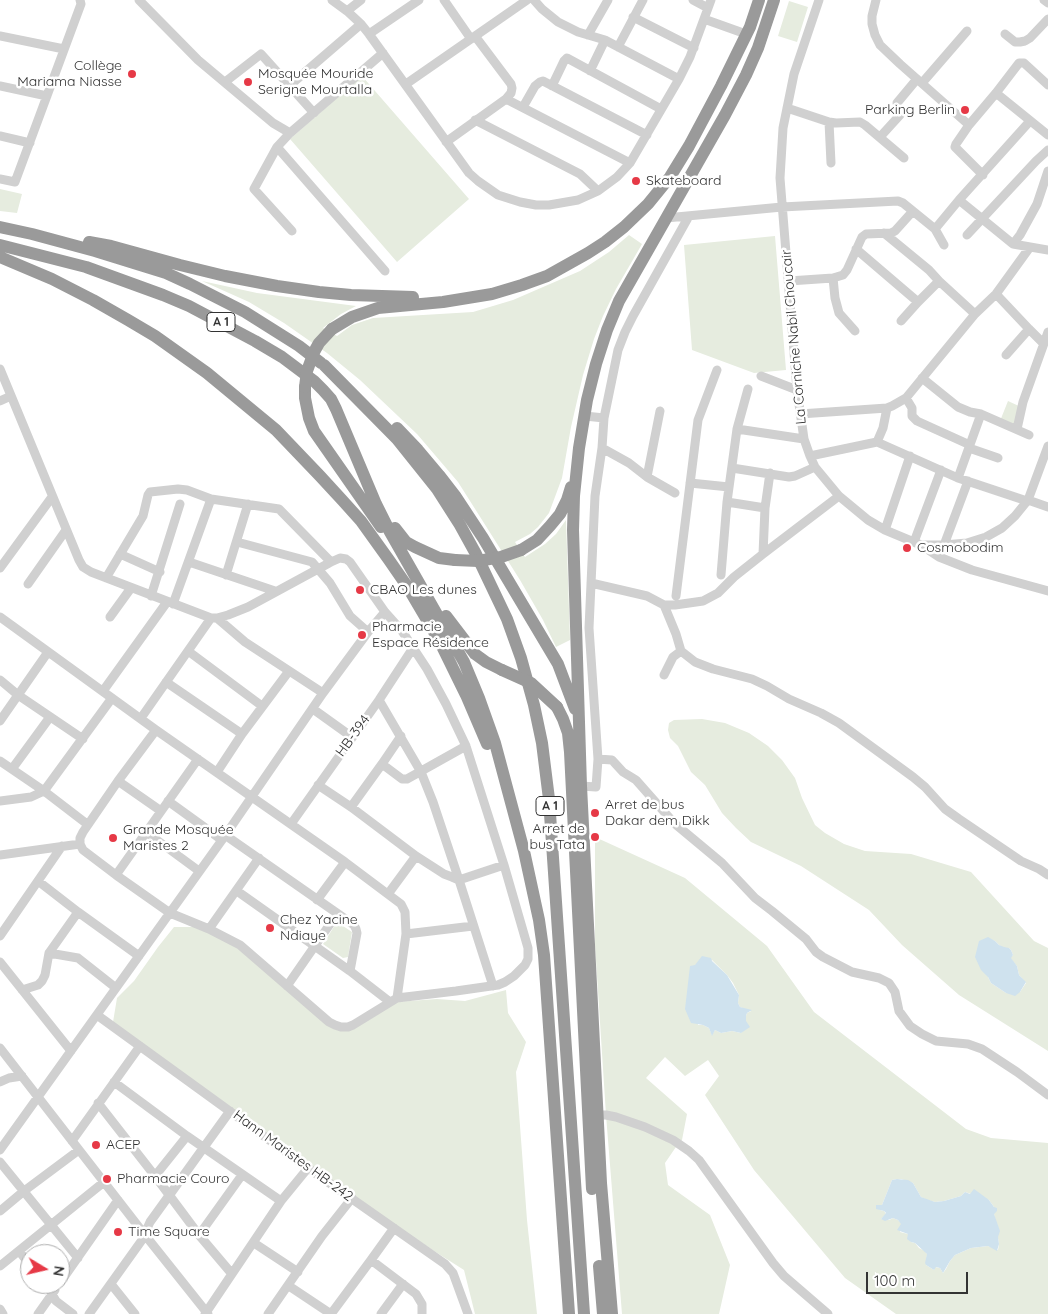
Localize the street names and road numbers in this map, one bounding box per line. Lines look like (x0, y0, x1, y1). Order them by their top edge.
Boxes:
street label: La Corniche Nabil Choucair (778, 249, 810, 425)
road number: A 1 (207, 313, 235, 332)
street label: HB-394 (332, 712, 374, 760)
road number: A 1 (536, 796, 564, 816)
street label: Hann Maristes HB-242 (230, 1107, 356, 1205)

